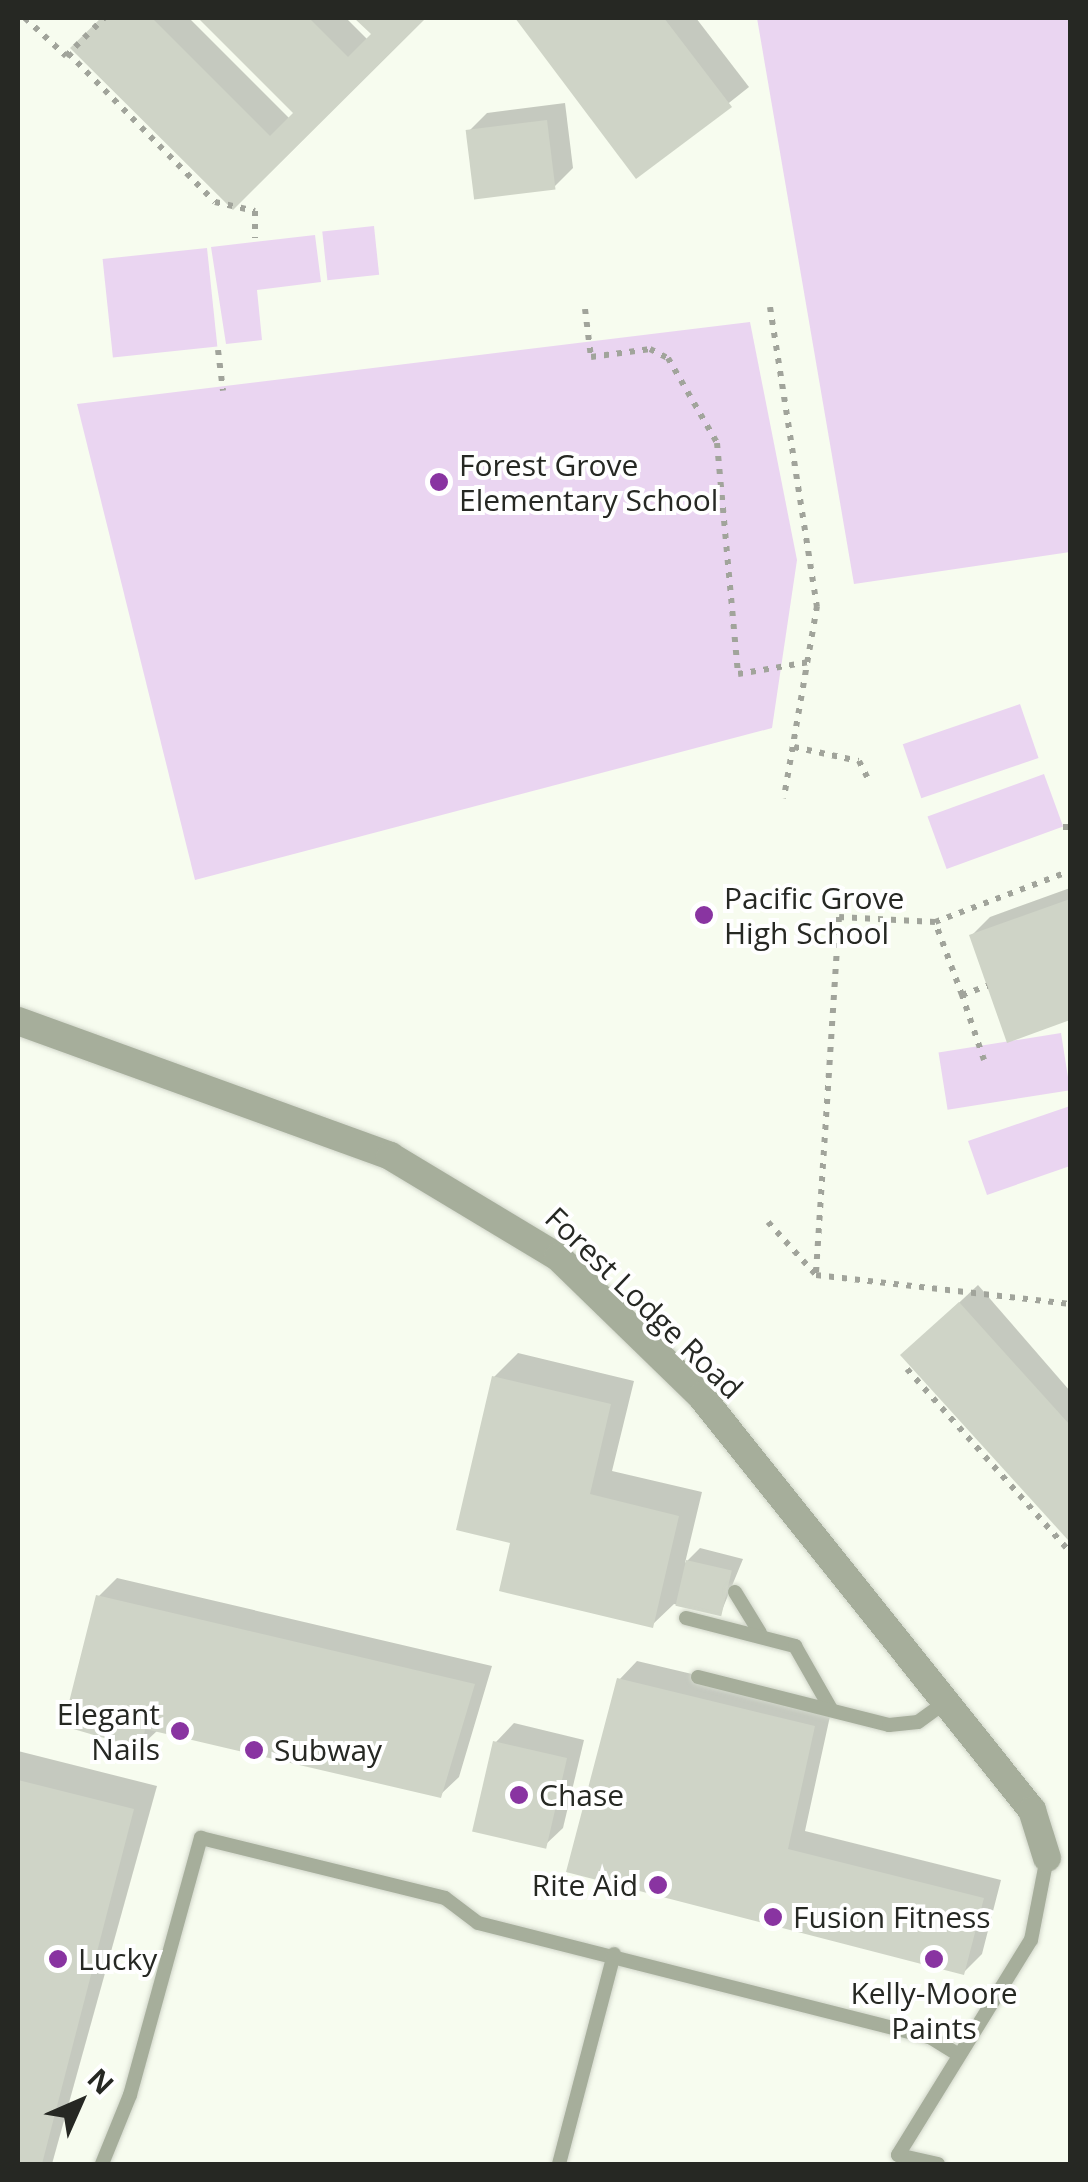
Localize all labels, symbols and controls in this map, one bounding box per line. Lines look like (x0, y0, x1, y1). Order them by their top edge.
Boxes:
place label: Forest Grove Elementary School (459, 447, 718, 518)
marker: Forest Grove Elementary School (428, 471, 450, 493)
place label: Pacific Grove High School (724, 880, 904, 950)
marker: Pacific Grove High School (693, 904, 715, 926)
street label: Forest Lodge Road (538, 1200, 750, 1406)
place label: Elegant Nails (57, 1696, 160, 1766)
marker: Elegant Nails (169, 1720, 191, 1742)
place label: Subway (274, 1732, 382, 1768)
marker: Subway (243, 1739, 265, 1761)
place label: Chase (539, 1777, 624, 1813)
marker: Chase (508, 1784, 530, 1806)
place label: Rite Aid (532, 1867, 638, 1903)
marker: Rite Aid (647, 1874, 669, 1896)
place label: Fusion Fitness (793, 1899, 991, 1935)
marker: Fusion Fitness (762, 1906, 784, 1928)
place label: Lucky (78, 1941, 157, 1977)
marker: Lucky (47, 1948, 69, 1970)
marker: Kelly-Moore Paints (923, 1948, 945, 1970)
place label: Kelly-Moore Paints (850, 1975, 1018, 2046)
north arrow (30, 2052, 130, 2152)
text: N (80, 2059, 123, 2102)

